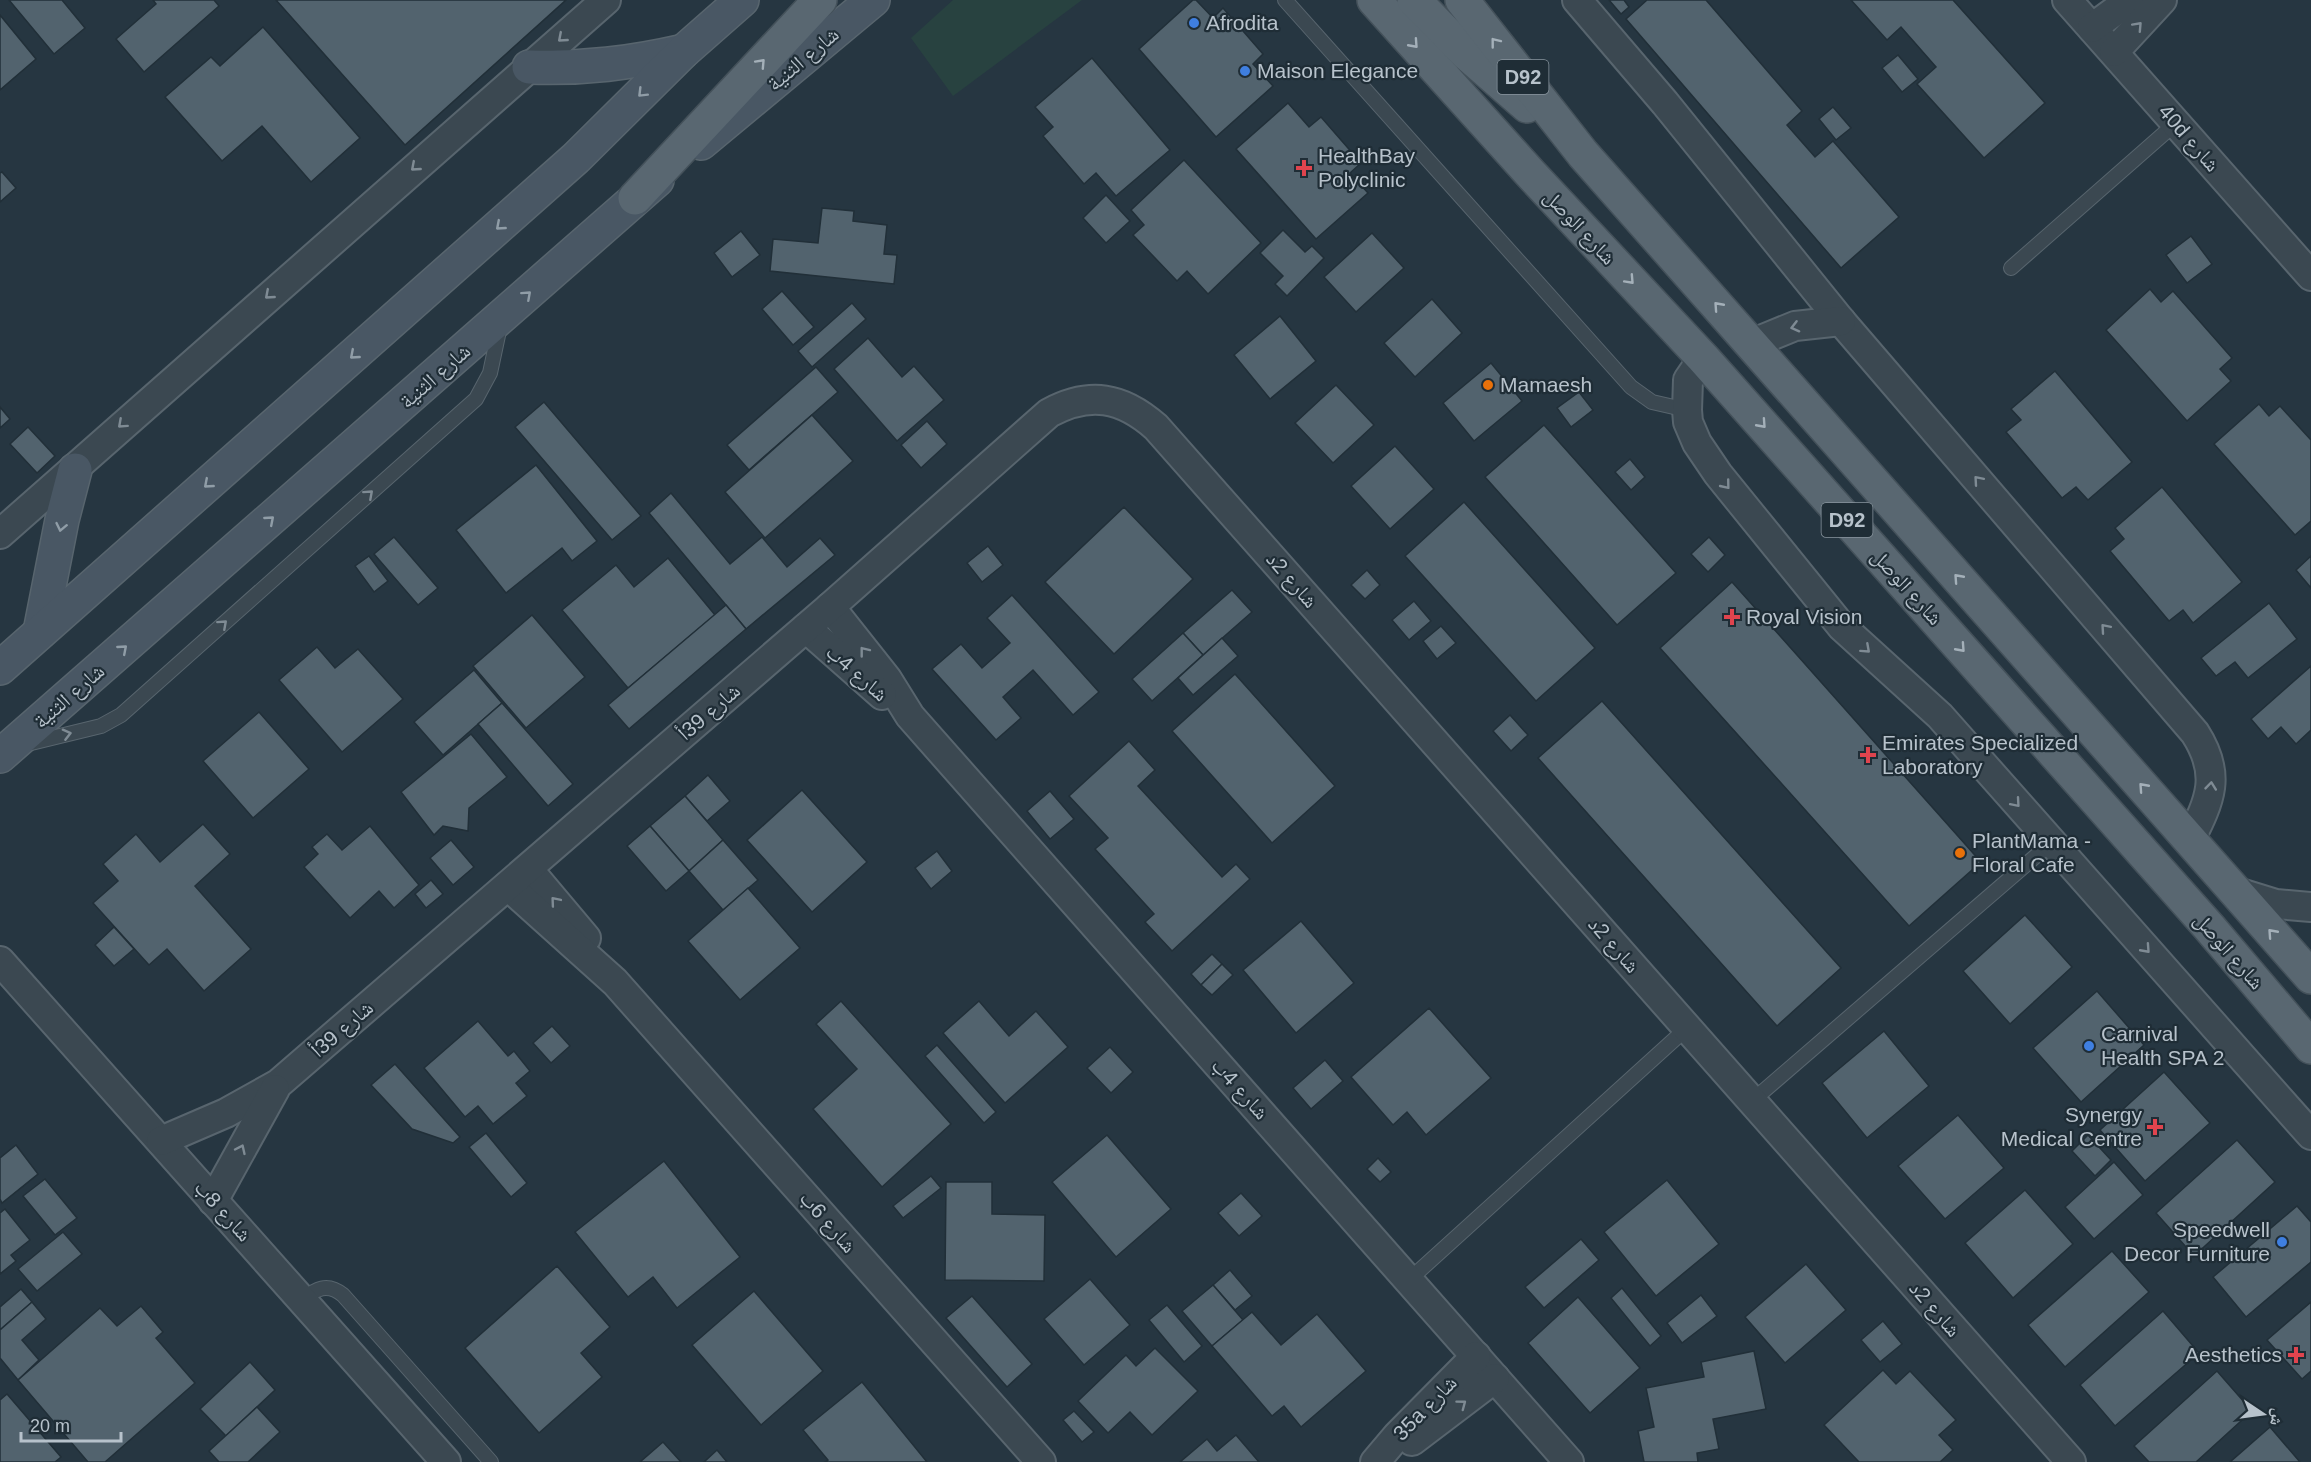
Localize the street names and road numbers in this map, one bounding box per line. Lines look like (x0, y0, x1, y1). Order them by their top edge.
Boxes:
street label: شارع الثنية (762, 22, 844, 97)
road number: D92 (1498, 60, 1549, 94)
street label: 40d شارع (2153, 100, 2225, 177)
street label: شارع الوصل (1538, 184, 1621, 270)
street label: شارع الثنية (395, 339, 476, 414)
road number: D92 (1822, 503, 1872, 537)
street label: شارع الوصل (1866, 544, 1947, 631)
street label: شارع 2د (1260, 547, 1323, 613)
street label: شارع 4ب (821, 640, 893, 707)
street label: شارع الثنية (29, 659, 110, 734)
street label: شارع 39أ (673, 678, 746, 746)
street label: شارع الوصل (2188, 908, 2269, 995)
street label: شارع 2د (1582, 912, 1645, 978)
street label: شارع 39أ (306, 995, 379, 1063)
street label: شارع 4ب (1206, 1054, 1274, 1125)
street label: شارع 8ب (189, 1176, 257, 1247)
street label: شارع 6ب (794, 1186, 861, 1258)
street label: شارع 2د (1903, 1276, 1966, 1342)
street label: 35a شارع (1388, 1371, 1462, 1446)

